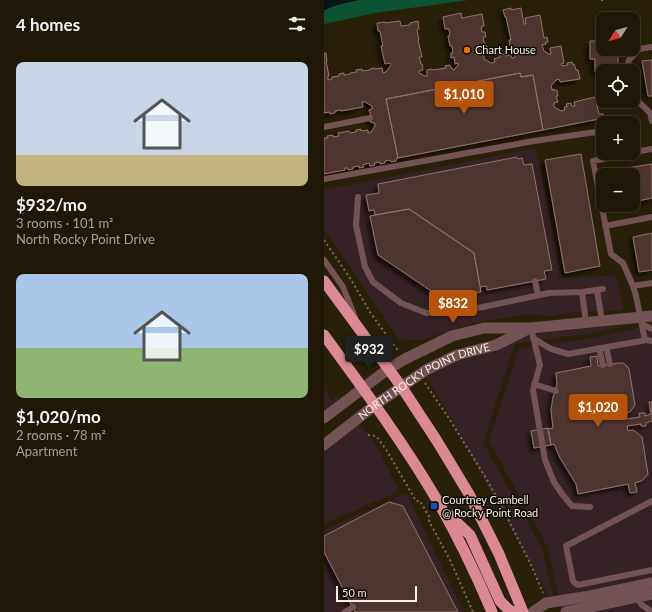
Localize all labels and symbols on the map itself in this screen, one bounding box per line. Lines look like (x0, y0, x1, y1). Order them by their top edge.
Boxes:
north arrow (596, 12, 640, 56)
place label: Chart House (475, 43, 536, 56)
marker: Chart House (462, 45, 472, 55)
pin: $1,010 (431, 81, 497, 115)
pin: $832 (429, 290, 477, 324)
pin: $932 (345, 336, 393, 370)
street label: NORTH ROCKY POINT DRIVE (355, 340, 491, 422)
pin: $1,020 (565, 394, 631, 428)
place label: Courtney Cambell @ Rocky Point Road (442, 493, 538, 519)
marker: Courtney Cambell @ Rocky Point Road (429, 501, 439, 511)
scale bar (336, 584, 417, 603)

